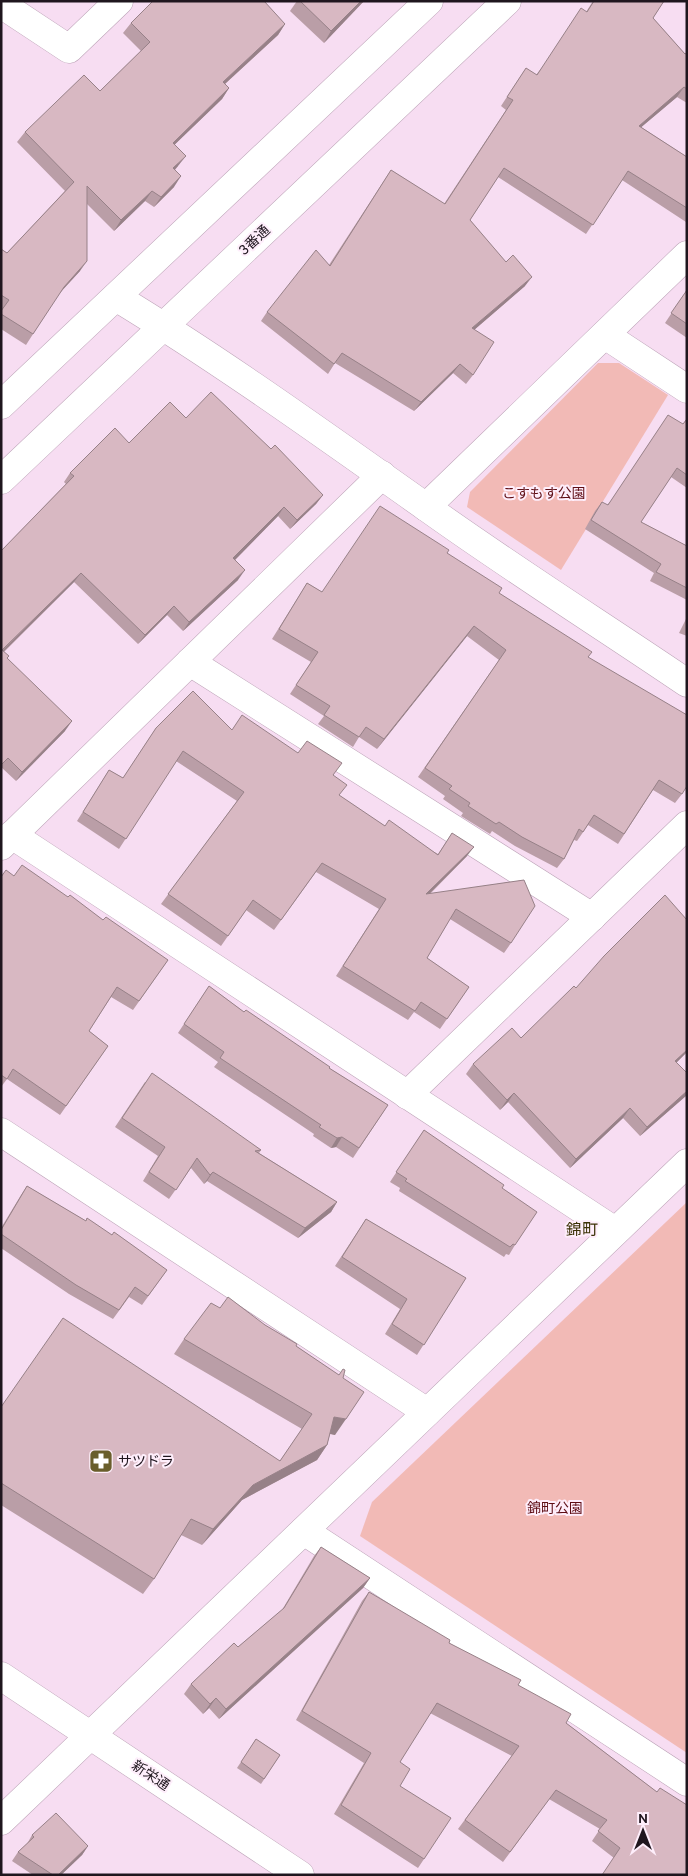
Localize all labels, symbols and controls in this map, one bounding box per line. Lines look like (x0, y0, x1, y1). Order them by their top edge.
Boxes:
street label: 3番通 (236, 222, 274, 260)
park label: こすもす公園 (502, 486, 586, 503)
district label: 錦町 (566, 1221, 598, 1241)
pharmacy icon: サツドラ (88, 1448, 114, 1474)
place label: サツドラ (118, 1454, 174, 1471)
park label: 錦町公園 (527, 1500, 583, 1518)
street label: 新栄通 (128, 1757, 172, 1795)
north arrow (618, 1806, 668, 1856)
text: N (638, 1811, 648, 1828)

